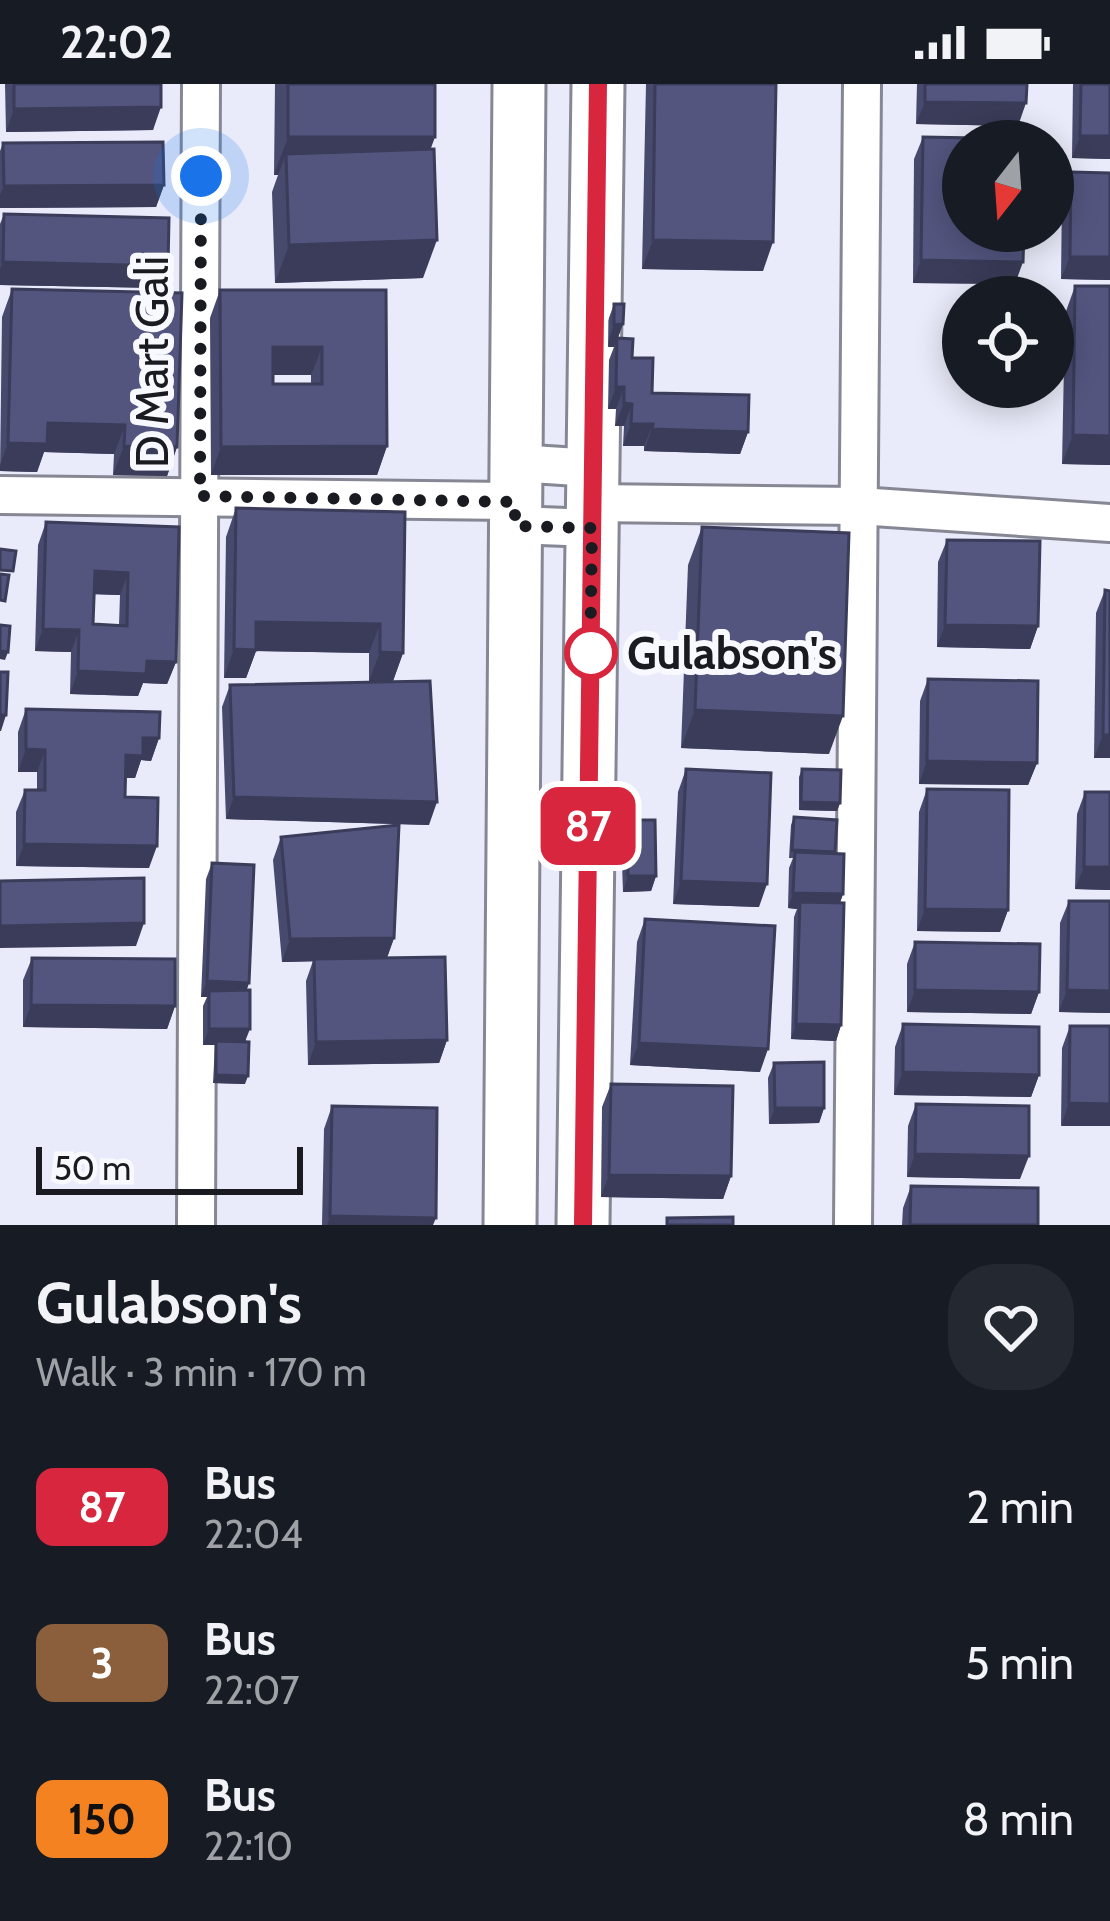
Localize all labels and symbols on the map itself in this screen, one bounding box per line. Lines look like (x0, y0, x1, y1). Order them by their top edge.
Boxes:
north arrow (942, 120, 1074, 252)
your location (171, 146, 231, 206)
street label: D Mart Gali (125, 256, 179, 468)
place label: Gulabson's (627, 626, 837, 680)
marker: Gulabson's (566, 628, 616, 678)
line badge: 87 (534, 787, 642, 865)
scale bar (36, 1141, 303, 1194)

